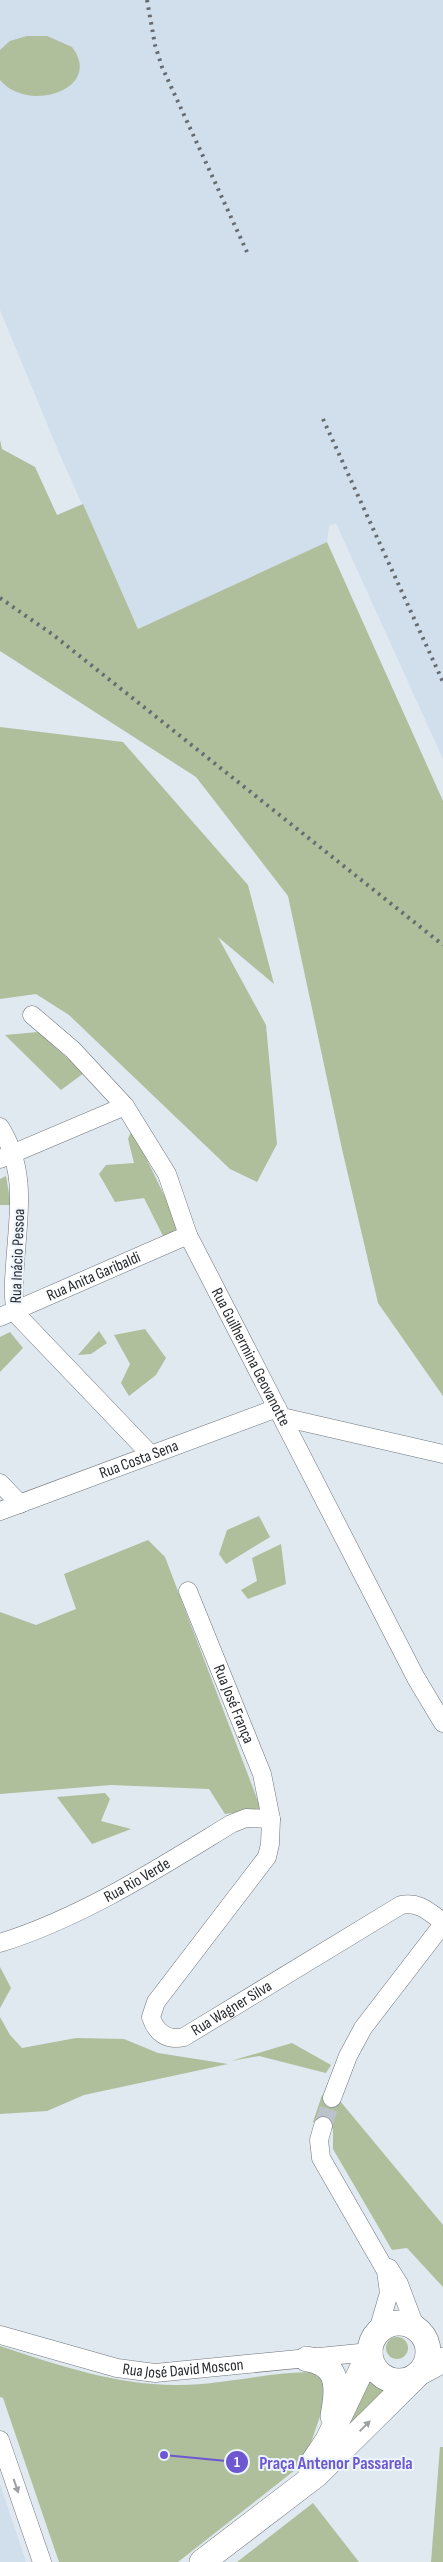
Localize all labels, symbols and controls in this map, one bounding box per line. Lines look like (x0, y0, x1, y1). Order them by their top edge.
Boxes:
street label: Rua Inácio Pessoa (7, 1208, 29, 1304)
street label: Rua Anita Garibaldi (44, 1247, 143, 1305)
street label: Rua Guilhermina Geovanotte (207, 1285, 294, 1429)
street label: Rua Costa Sena (97, 1436, 181, 1483)
street label: Rua José França (209, 1662, 258, 1746)
street label: Rua Rio Verde (101, 1854, 173, 1906)
street label: Rua Wagner Silva (188, 1976, 275, 2040)
street label: Rua José David Moscon (121, 2355, 244, 2382)
one-way arrow (359, 2420, 371, 2432)
callout: Praça Antenor Passarela (224, 2446, 423, 2479)
text: 1 (234, 2453, 240, 2472)
text: Praça Antenor Passarela (259, 2453, 413, 2474)
one-way arrow (13, 2479, 20, 2494)

